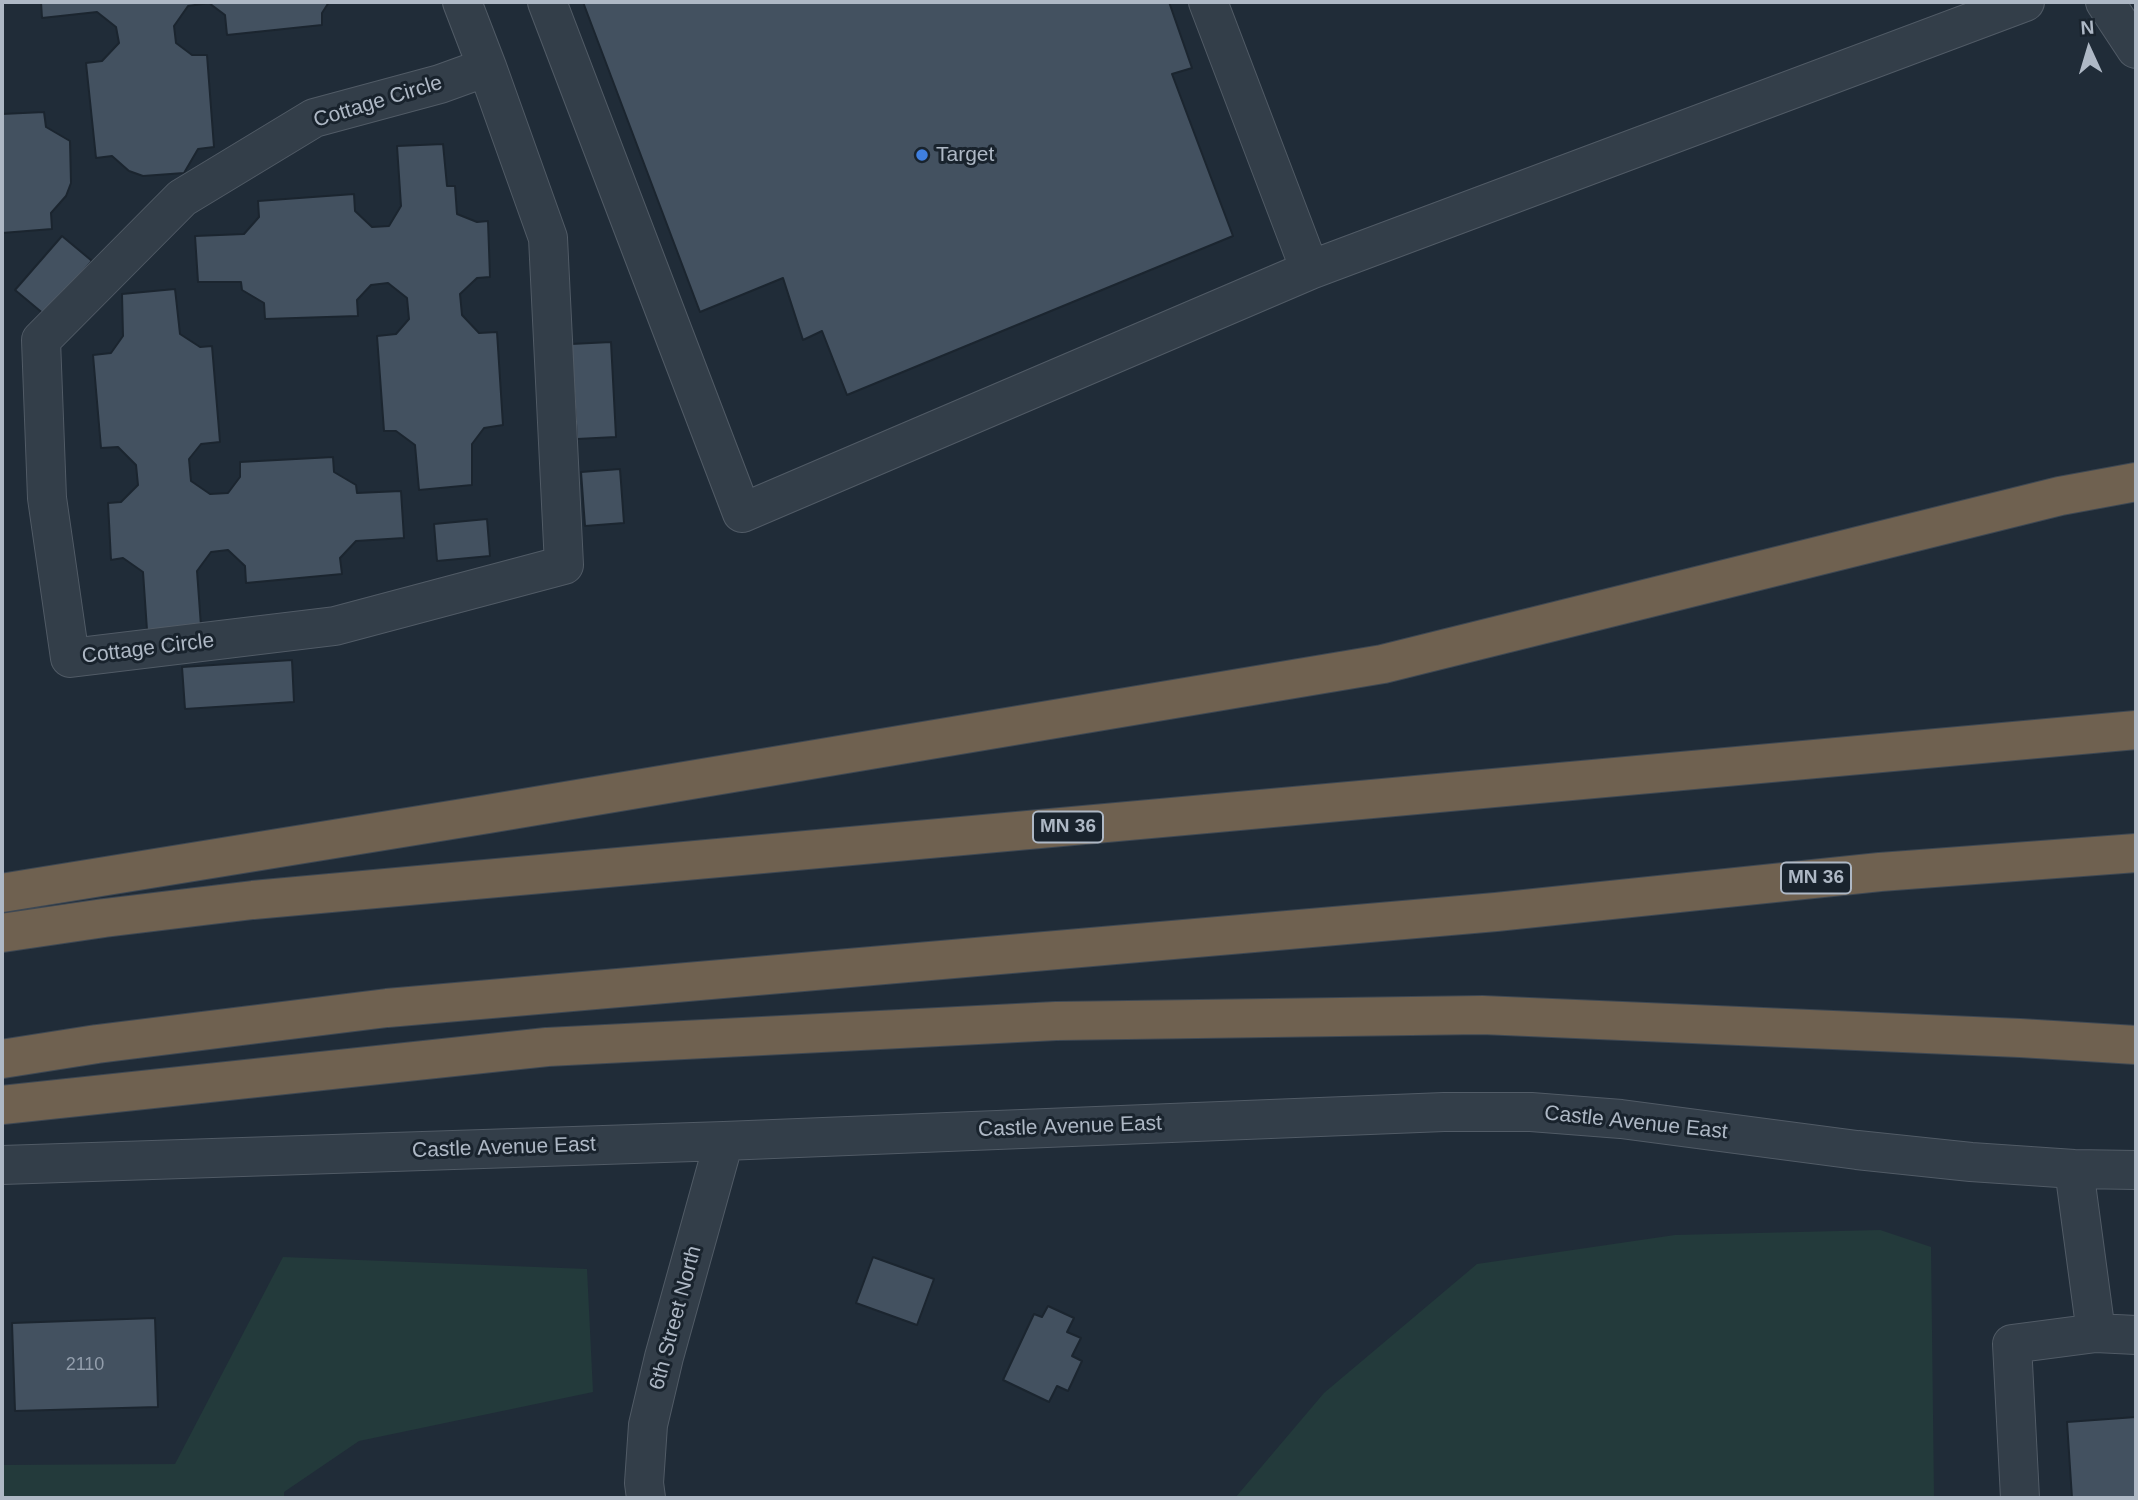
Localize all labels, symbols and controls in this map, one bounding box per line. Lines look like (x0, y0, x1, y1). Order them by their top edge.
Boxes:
north arrow (2054, 14, 2124, 84)
text: N (2080, 17, 2095, 39)
street label: Cottage Circle (311, 70, 445, 134)
place label: Target (936, 142, 994, 168)
marker: Target (914, 147, 930, 163)
street label: Cottage Circle (80, 628, 216, 670)
road number: MN 36 (1033, 812, 1103, 842)
road number: MN 36 (1781, 862, 1851, 894)
street label: Castle Avenue East (1543, 1101, 1729, 1145)
street label: Castle Avenue East (978, 1111, 1162, 1143)
street label: Castle Avenue East (412, 1132, 596, 1164)
street label: 6th Street North (645, 1243, 707, 1393)
house number: 2110 (66, 1354, 104, 1376)

